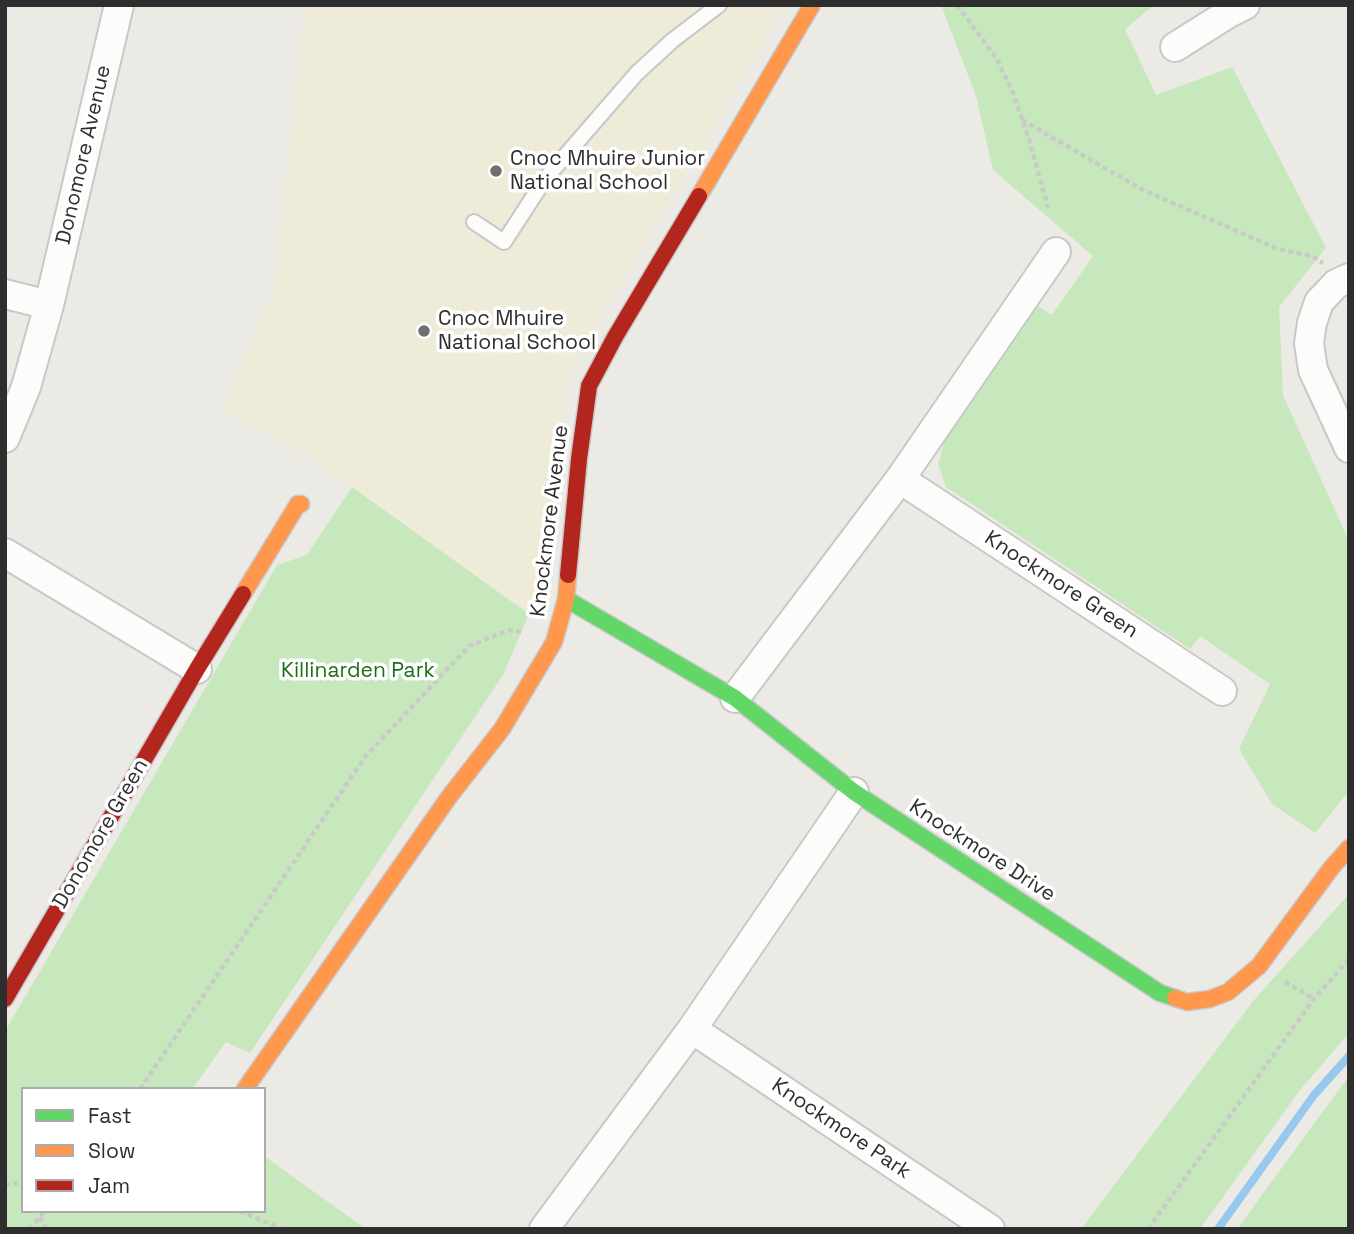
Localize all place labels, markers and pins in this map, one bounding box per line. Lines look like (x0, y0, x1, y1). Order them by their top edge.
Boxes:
place label: Cnoc Mhuire Junior National School (510, 146, 705, 196)
marker: Cnoc Mhuire Junior National School (488, 163, 504, 179)
place label: Cnoc Mhuire National School (438, 306, 596, 356)
marker: Cnoc Mhuire National School (416, 323, 432, 339)

